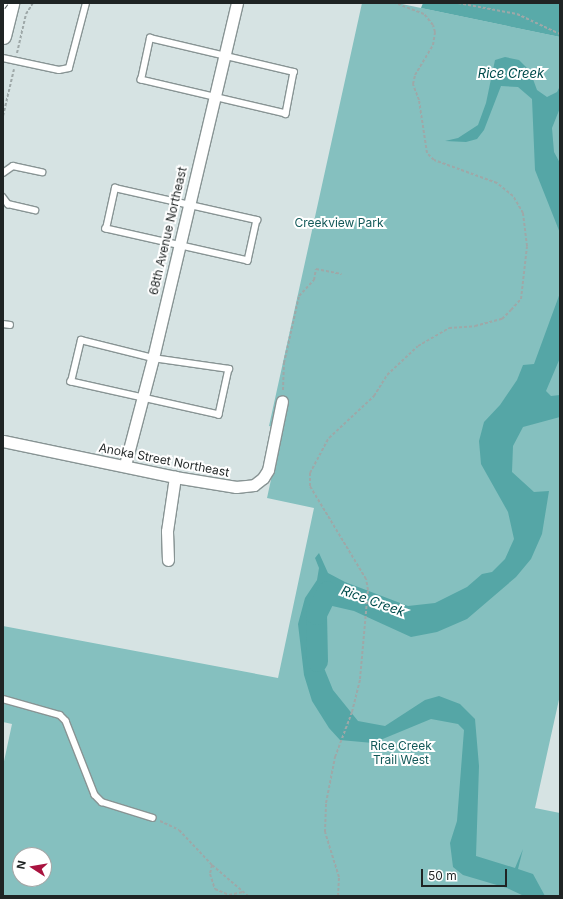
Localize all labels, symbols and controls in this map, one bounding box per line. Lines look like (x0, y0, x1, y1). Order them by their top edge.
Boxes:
water label: Rice Creek (478, 65, 544, 81)
street label: 68th Avenue Northeast (146, 166, 190, 296)
park label: Creekview Park (295, 216, 383, 230)
street label: Anoka Street Northeast (98, 440, 230, 480)
water label: Rice Creek (339, 582, 407, 620)
park label: Rice Creek Trail West (370, 739, 432, 767)
north arrow (12, 847, 52, 887)
text: N (14, 859, 29, 870)
scale bar (423, 861, 509, 887)
text: 50 m (428, 868, 457, 883)

